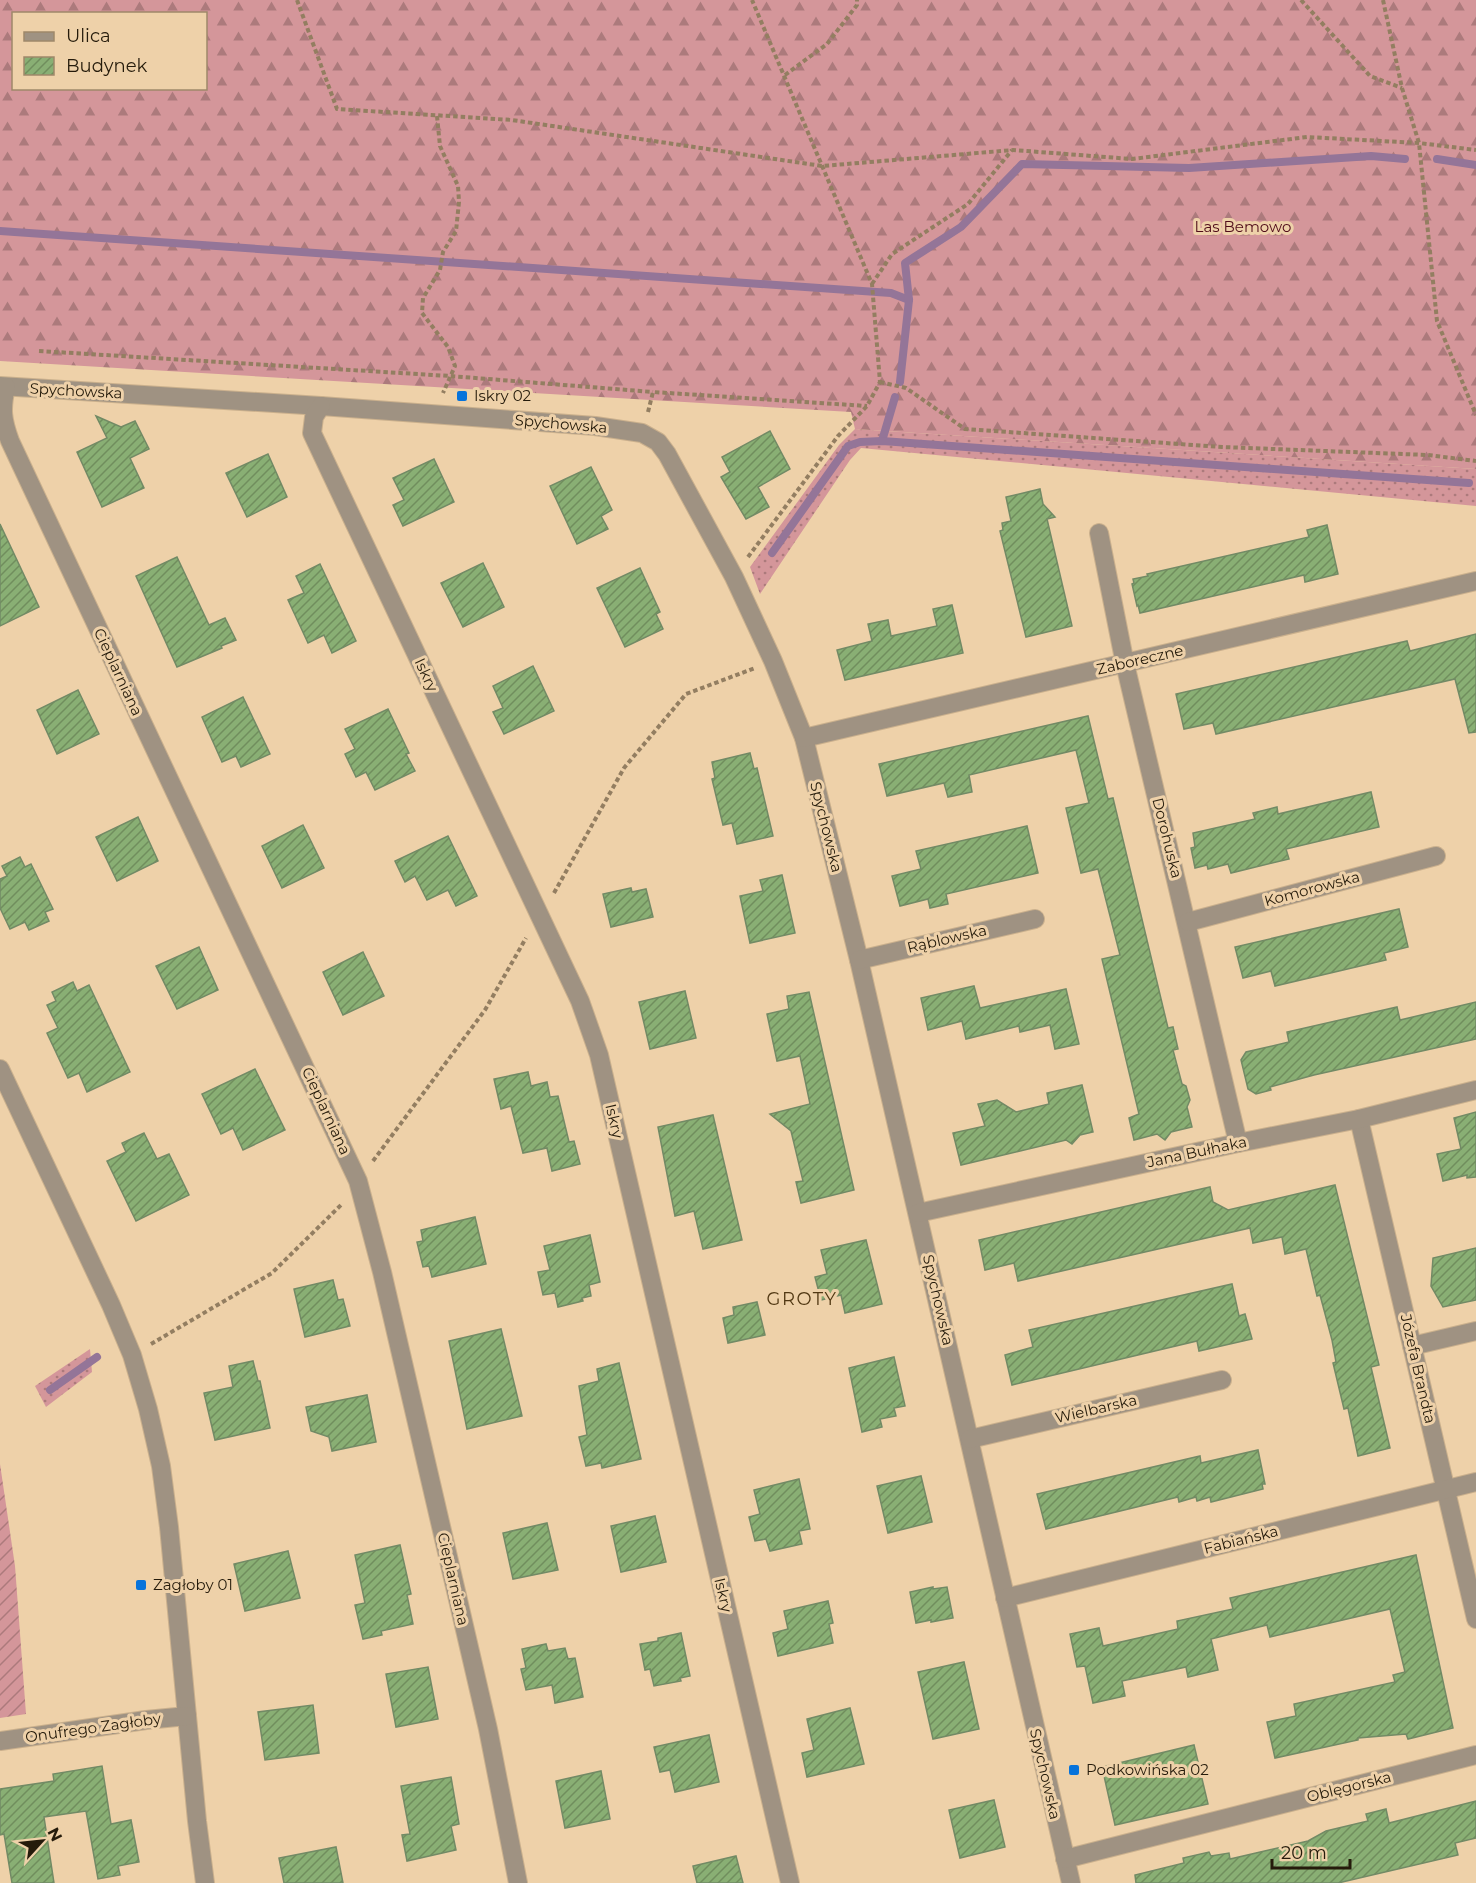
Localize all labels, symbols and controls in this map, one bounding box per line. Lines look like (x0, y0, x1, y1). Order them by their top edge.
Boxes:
legend (12, 12, 207, 90)
text: Ulica (66, 25, 111, 47)
text: Budynek (66, 55, 148, 77)
park label: Las Bemowo (1195, 217, 1291, 236)
street label: Spychowska (29, 379, 123, 402)
place label: Iskry 02 (474, 386, 531, 405)
marker: Iskry 02 (455, 389, 469, 403)
street label: Spychowska (514, 410, 608, 437)
street label: Cieplarniana (90, 625, 147, 719)
street label: Zaboreczne (1095, 640, 1185, 679)
street label: Iskry (410, 655, 443, 695)
street label: Spychowska (806, 780, 847, 874)
street label: Dorohuska (1148, 796, 1187, 880)
street label: Komorowska (1262, 867, 1362, 910)
street label: Rąblowska (905, 920, 989, 957)
street label: Cieplarniana (298, 1064, 355, 1158)
street label: Iskry (601, 1102, 628, 1141)
street label: Jana Bułhaka (1144, 1132, 1249, 1172)
street label: Spychowska (919, 1253, 958, 1347)
district label: GROTY (766, 1288, 838, 1310)
street label: Józefa Brandta (1396, 1311, 1440, 1425)
street label: Wielbarska (1053, 1390, 1139, 1427)
street label: Fabiańska (1202, 1521, 1280, 1558)
street label: Cieplarniana (434, 1531, 473, 1627)
place label: Zagłoby 01 (153, 1575, 233, 1594)
street label: Iskry (710, 1576, 737, 1615)
marker: Zagłoby 01 (134, 1578, 148, 1592)
street label: Onufrego Zagłoby (24, 1708, 163, 1746)
street label: Spychowska (1026, 1727, 1065, 1821)
place label: Podkowińska 02 (1086, 1760, 1209, 1779)
marker: Podkowińska 02 (1067, 1763, 1081, 1777)
street label: Oblęgorska (1305, 1767, 1393, 1806)
north arrow (12, 1811, 72, 1871)
text: N (44, 1824, 66, 1844)
scale bar (1272, 1832, 1350, 1870)
text: 20 m (1281, 1842, 1327, 1864)

